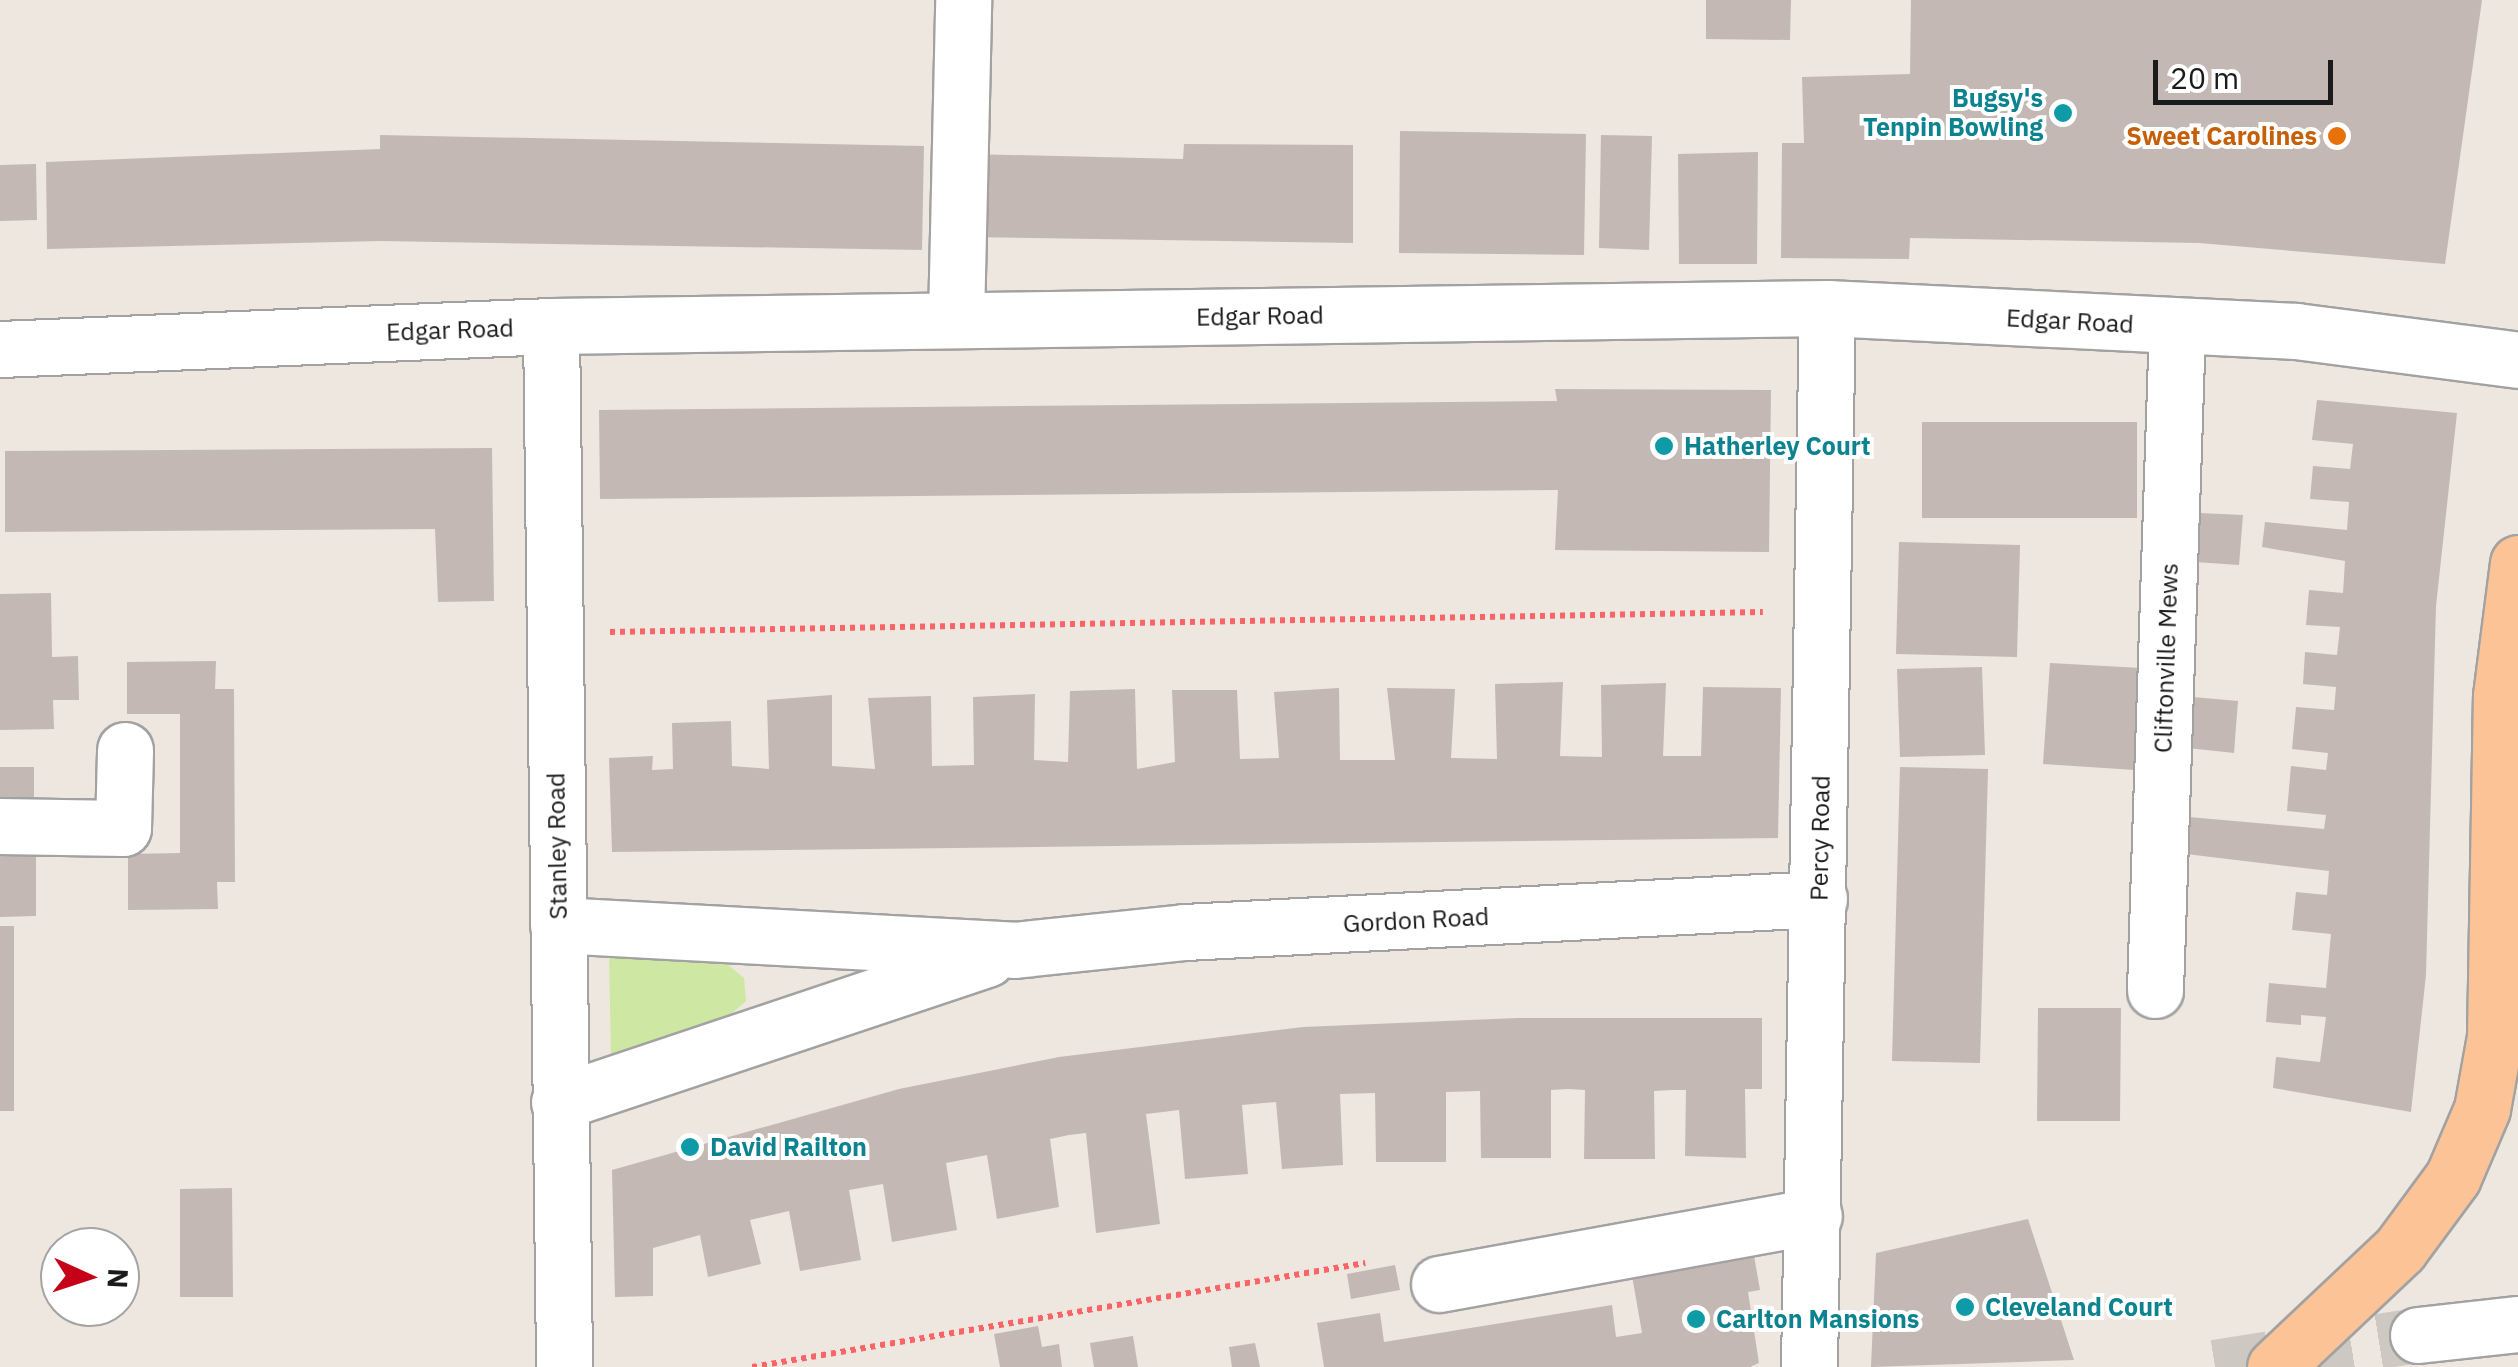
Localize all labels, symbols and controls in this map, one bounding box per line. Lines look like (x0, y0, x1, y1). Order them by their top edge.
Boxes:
scale bar (2158, 40, 2338, 102)
text: 20 m (2170, 58, 2239, 97)
place label: Bugsy's Tenpin Bowling (1863, 84, 2043, 143)
marker: Bugsy's Tenpin Bowling (2052, 102, 2074, 124)
place label: Sweet Carolines (2126, 121, 2317, 151)
marker: Sweet Carolines (2326, 125, 2348, 147)
street label: Edgar Road (1196, 300, 1324, 332)
street label: Edgar Road (2005, 303, 2135, 339)
street label: Edgar Road (386, 313, 514, 347)
place label: Hatherley Court (1684, 431, 1871, 461)
marker: Hatherley Court (1653, 435, 1675, 457)
street label: Cliftonville Mews (2148, 562, 2184, 754)
street label: Stanley Road (541, 772, 573, 920)
street label: Percy Road (1804, 775, 1836, 901)
street label: Gordon Road (1342, 901, 1490, 939)
place label: David Railton (710, 1132, 867, 1162)
marker: David Railton (679, 1136, 701, 1158)
north arrow (40, 1227, 140, 1327)
text: N (99, 1267, 137, 1290)
place label: Cleveland Court (1985, 1292, 2173, 1322)
marker: Cleveland Court (1954, 1296, 1976, 1318)
place label: Carlton Mansions (1716, 1304, 1919, 1334)
marker: Carlton Mansions (1685, 1308, 1707, 1330)

